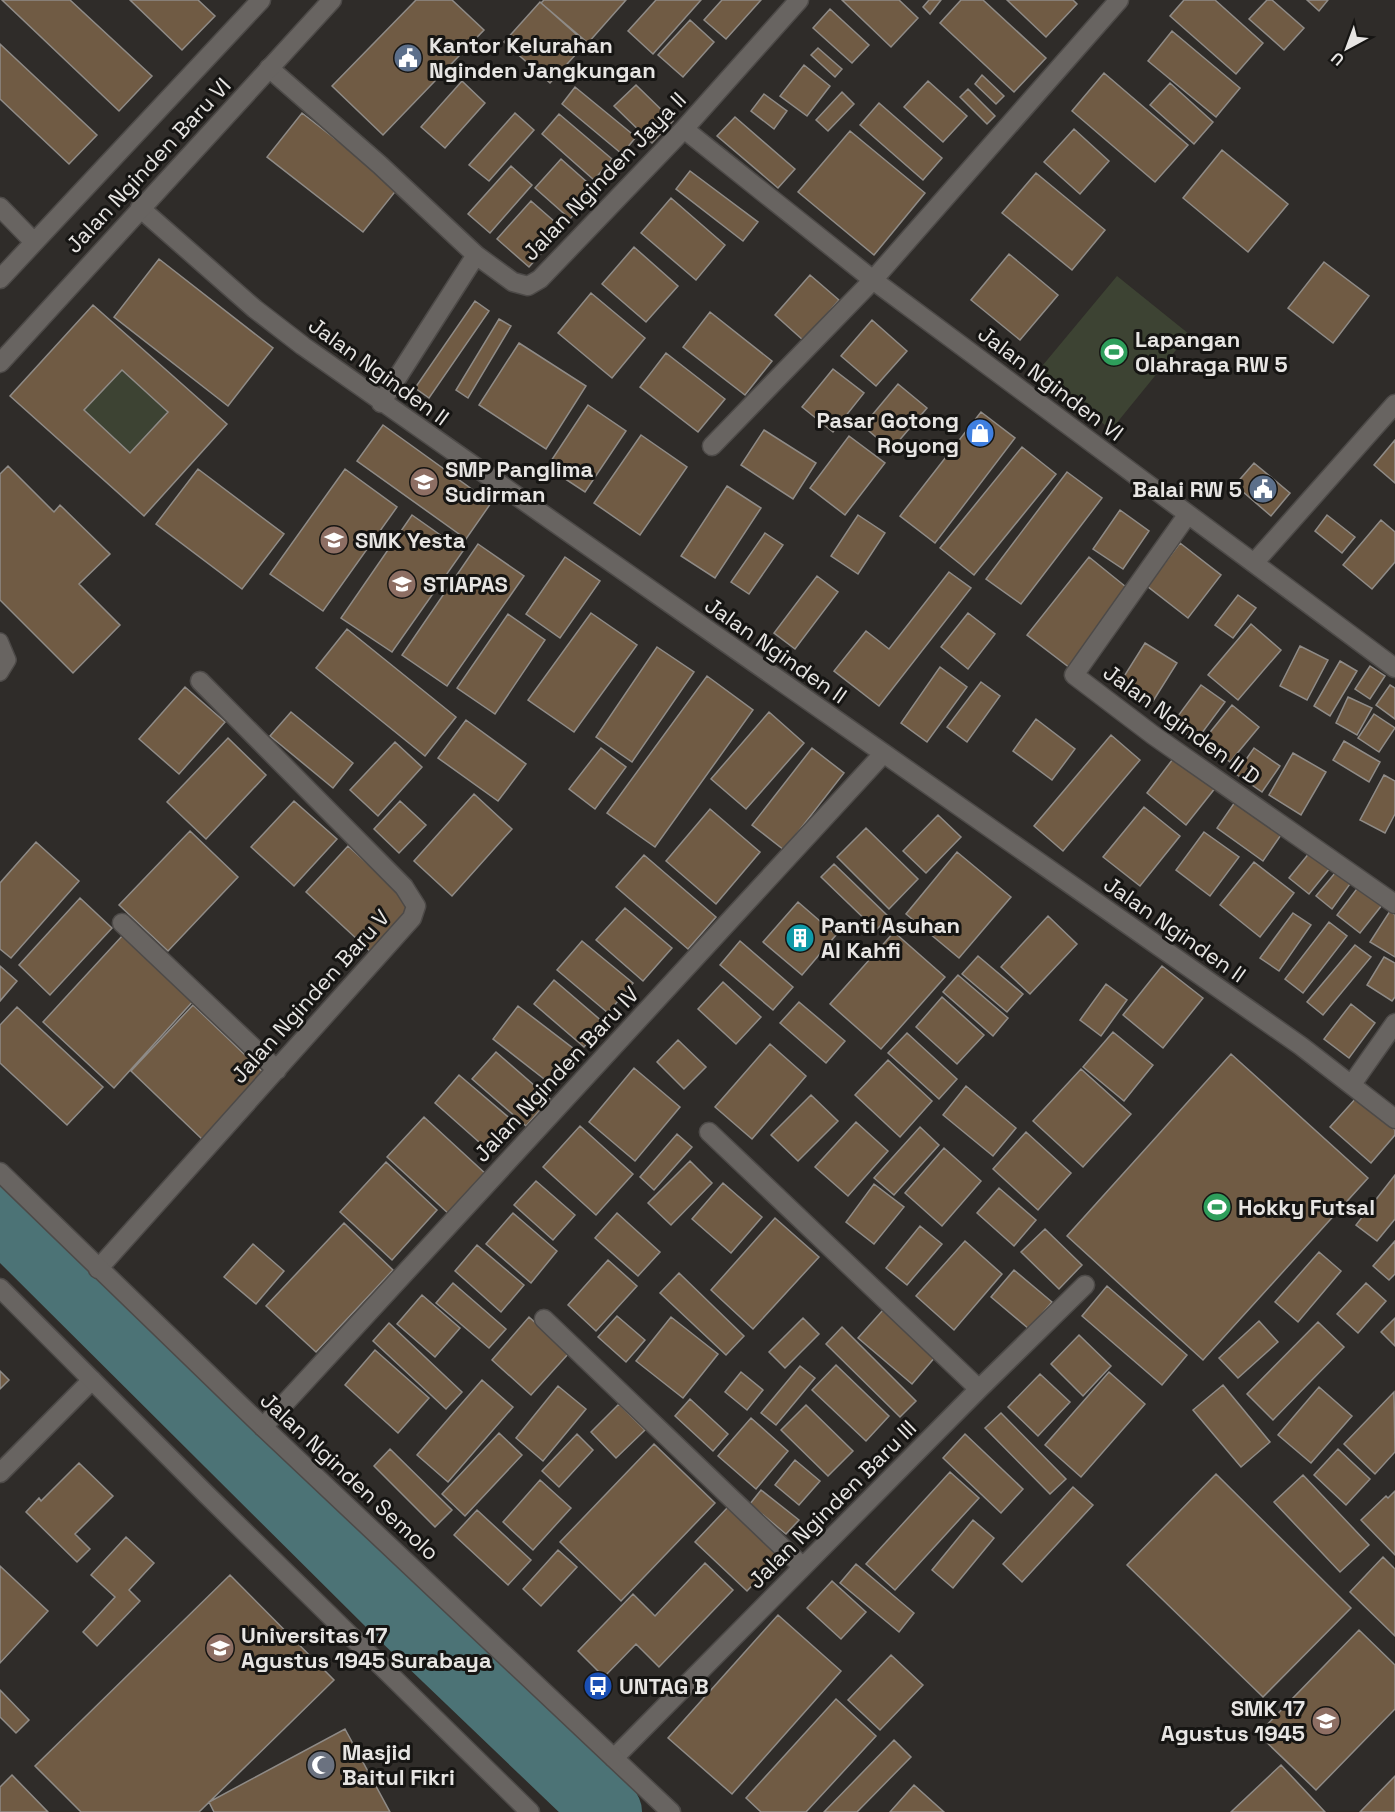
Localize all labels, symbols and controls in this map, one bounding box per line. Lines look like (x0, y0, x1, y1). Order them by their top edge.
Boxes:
north arrow (1317, 18, 1377, 78)
place label: Kantor Kelurahan Nginden Jangkungan (429, 31, 656, 84)
public building icon: Kantor Kelurahan Nginden Jangkungan (392, 42, 424, 74)
text: U (1327, 47, 1348, 70)
street label: Jalan Nginden Baru VI (59, 72, 237, 258)
street label: Jalan Nginden Jaya II (516, 86, 692, 266)
street label: Jalan Nginden II (303, 311, 455, 431)
street label: Jalan Nginden VI (973, 319, 1129, 447)
place label: Lapangan Olahraga RW 5 (1135, 325, 1288, 378)
sports icon: Lapangan Olahraga RW 5 (1098, 336, 1130, 368)
place label: Pasar Gotong Royong (816, 406, 959, 459)
shop icon: Pasar Gotong Royong (964, 417, 996, 449)
place label: SMP Panglima Sudirman (445, 455, 593, 508)
school or university icon: SMP Panglima Sudirman (408, 466, 440, 498)
public building icon: Balai RW 5 (1247, 473, 1279, 505)
place label: Balai RW 5 (1132, 475, 1242, 503)
school or university icon: SMK Yesta (318, 524, 350, 556)
place label: SMK Yesta (355, 526, 466, 554)
school or university icon: STIAPAS (386, 568, 418, 600)
place label: STIAPAS (423, 570, 508, 598)
street label: Jalan Nginden II (700, 591, 852, 709)
street label: Jalan Nginden II D (1098, 658, 1266, 790)
street label: Jalan Nginden II (1099, 870, 1251, 988)
street label: Jalan Nginden Baru V (225, 903, 396, 1089)
place label: Panti Asuhan Al Kahfi (821, 911, 960, 964)
building icon: Panti Asuhan Al Kahfi (784, 922, 816, 954)
street label: Jalan Nginden Baru IV (467, 980, 645, 1168)
sports icon: Hokky Futsal (1201, 1191, 1233, 1223)
place label: Hokky Futsal (1238, 1193, 1375, 1221)
street label: Jalan Nginden Semolo (255, 1386, 445, 1566)
street label: Jalan Nginden Baru III (742, 1414, 922, 1594)
place label: Universitas 17 Agustus 1945 Surabaya (241, 1621, 492, 1674)
school or university icon: Universitas 17 Agustus 1945 Surabaya (204, 1632, 236, 1664)
bus stop icon: UNTAG B (582, 1670, 614, 1702)
place label: UNTAG B (619, 1672, 709, 1700)
place label: SMK 17 Agustus 1945 (1161, 1694, 1305, 1747)
school or university icon: SMK 17 Agustus 1945 (1310, 1705, 1342, 1737)
place label: Masjid Baitul Fikri (342, 1738, 455, 1791)
mosque icon: Masjid Baitul Fikri (305, 1749, 337, 1781)

